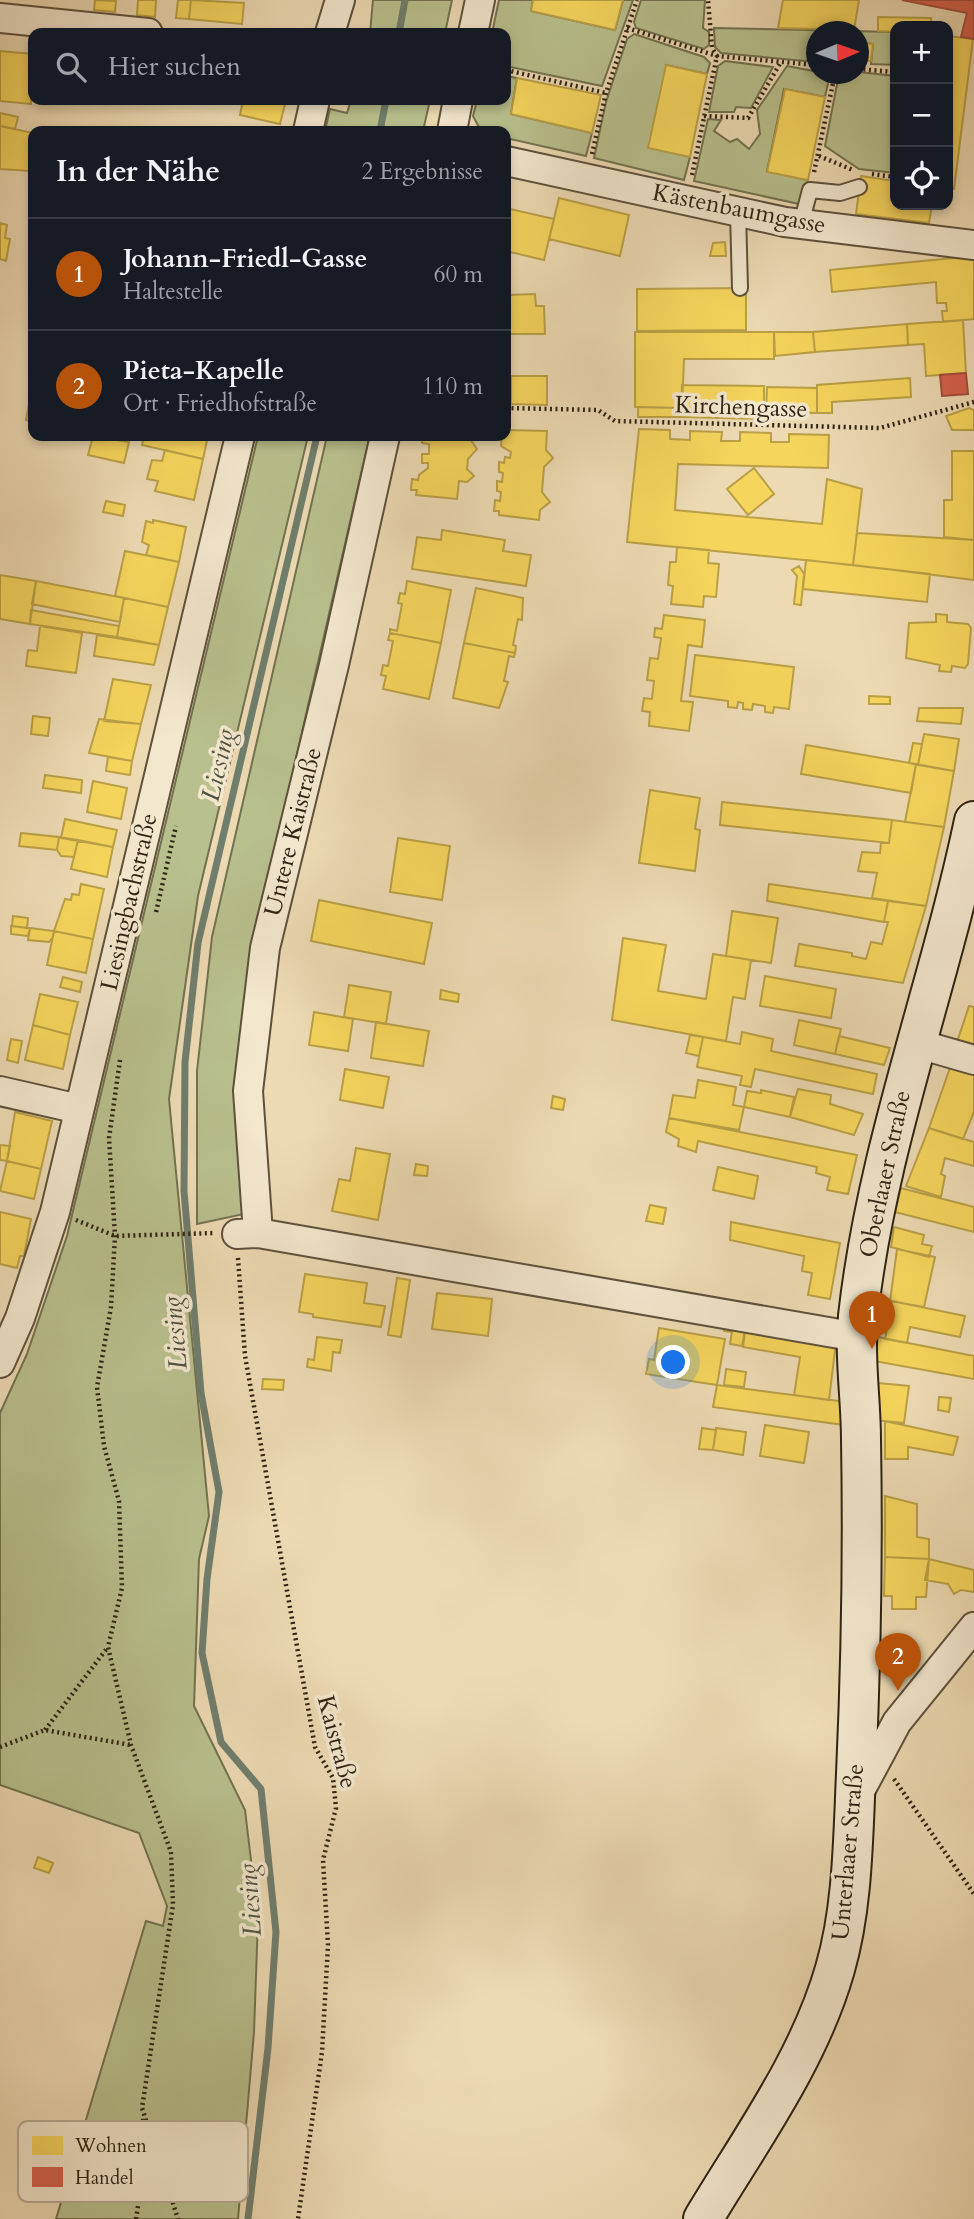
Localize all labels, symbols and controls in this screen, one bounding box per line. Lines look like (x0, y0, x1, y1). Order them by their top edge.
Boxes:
north arrow (806, 21, 869, 84)
map controls (890, 21, 953, 210)
button: + (890, 21, 953, 84)
search box (28, 28, 511, 105)
icon: search (52, 48, 90, 86)
text: Hier suchen (108, 49, 241, 84)
button: − (890, 84, 953, 147)
button: locate (890, 147, 953, 210)
text: In der Nähe (56, 151, 220, 192)
text: 2 Ergebnisse (361, 156, 483, 187)
street label: Kästenbaumgasse (649, 176, 829, 242)
text: Johann-Friedl-Gasse (123, 241, 367, 276)
text: 1 (73, 259, 85, 290)
text: 60 m (434, 259, 483, 290)
text: Haltestelle (123, 276, 223, 307)
text: Pieta-Kapelle (123, 353, 284, 388)
text: 2 (73, 371, 85, 402)
text: 110 m (422, 371, 483, 402)
text: Ort · Friedhofstraße (123, 388, 317, 419)
street label: Kirchengasse (674, 388, 808, 426)
water label: Liesing (193, 725, 243, 805)
street label: Untere Kaistraße (256, 744, 330, 920)
street label: Liesingbachstraße (93, 810, 165, 994)
street label: Oberlaaer Straße (851, 1087, 919, 1261)
pin: 1 (849, 1291, 895, 1349)
water label: Liesing (154, 1294, 196, 1371)
your location (656, 1345, 690, 1379)
pin: 2 (875, 1633, 921, 1691)
street label: Kaistraße (309, 1692, 365, 1792)
street label: Unterlaaer Straße (824, 1762, 872, 1942)
water label: Liesing (230, 1862, 270, 1938)
legend (18, 2121, 248, 2202)
text: Wohnen (74, 2133, 147, 2159)
text: Handel (75, 2165, 134, 2191)

